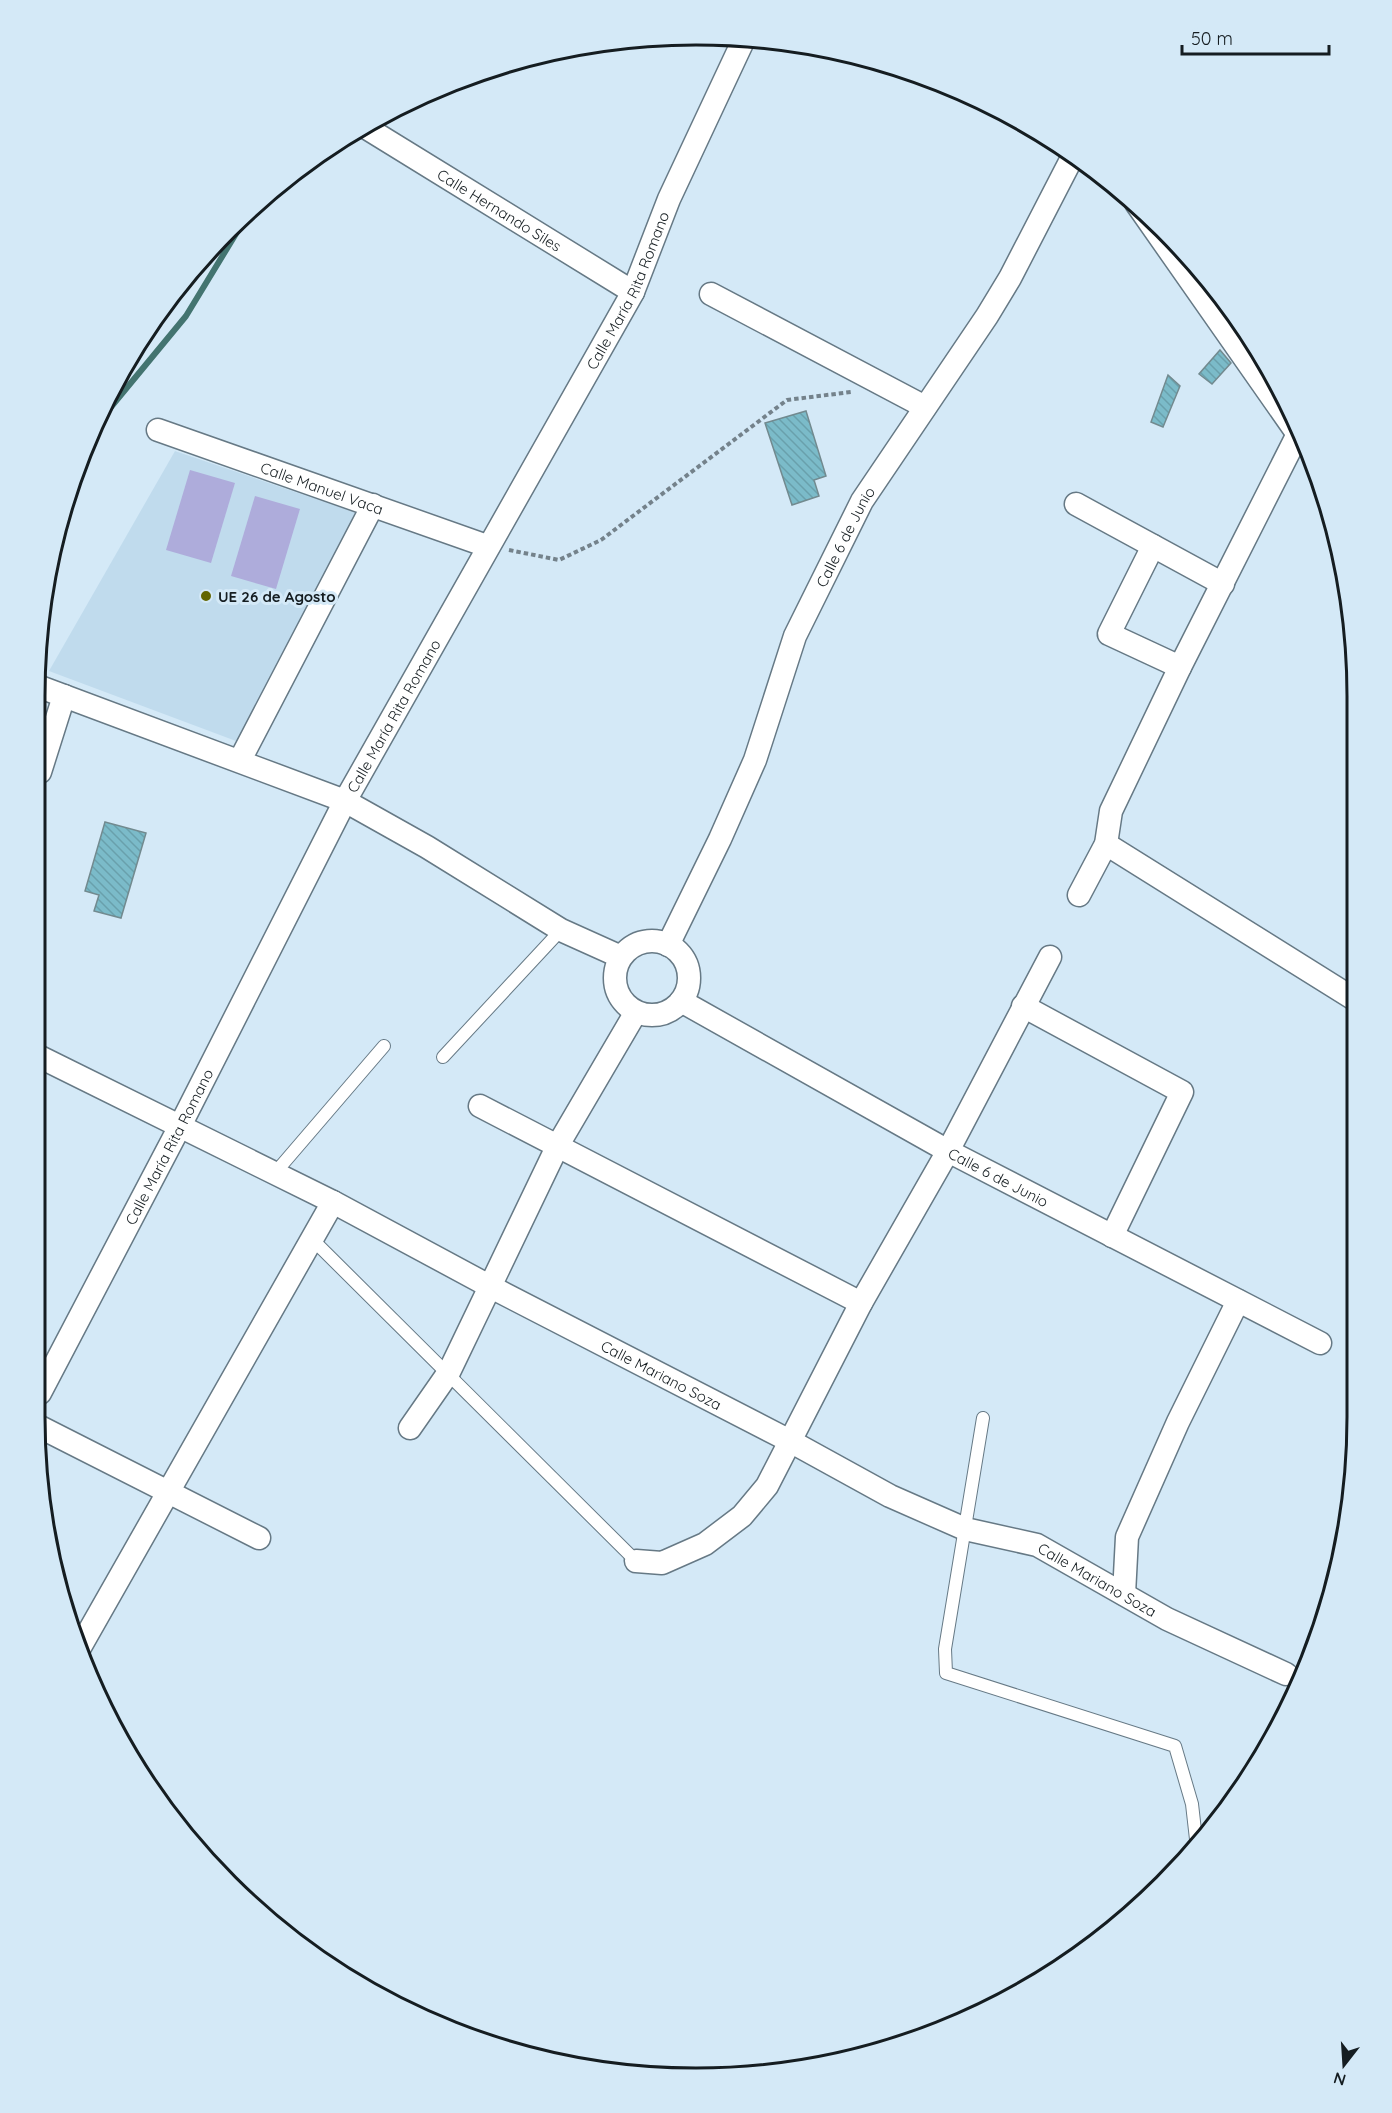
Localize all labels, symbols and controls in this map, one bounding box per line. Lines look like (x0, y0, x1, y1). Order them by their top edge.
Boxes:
scale bar (1182, 18, 1329, 56)
text: 50 m (1191, 27, 1233, 50)
street label: Calle Hernando Siles (434, 164, 565, 255)
street label: Calle María Rita Romano (582, 209, 673, 373)
street label: Calle Manuel Vaca (258, 457, 386, 518)
street label: Calle 6 de Junio (811, 483, 879, 590)
place label: UE 26 de Agosto (218, 587, 336, 606)
marker: UE 26 de Agosto (199, 589, 213, 603)
street label: Calle María Rita Romano (342, 636, 444, 796)
street label: Calle María Rita Romano (120, 1065, 217, 1228)
street label: Calle 6 de Junio (945, 1143, 1052, 1211)
street label: Calle Mariano Soza (598, 1336, 725, 1414)
street label: Calle Mariano Soza (1035, 1538, 1160, 1621)
north arrow (1314, 2035, 1374, 2095)
text: N (1331, 2068, 1348, 2091)

